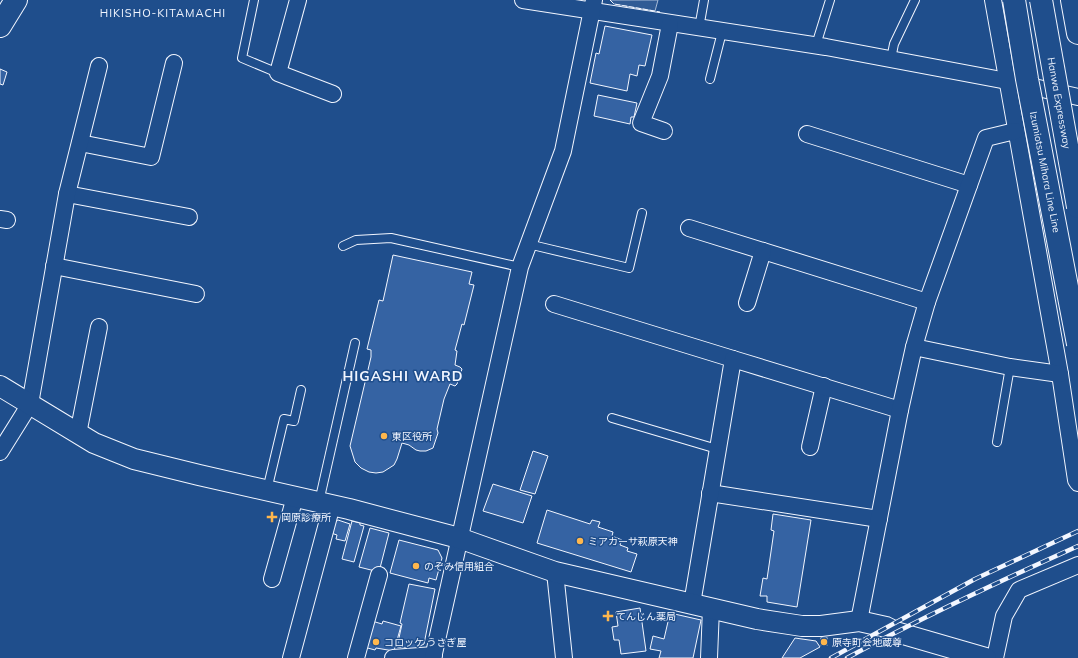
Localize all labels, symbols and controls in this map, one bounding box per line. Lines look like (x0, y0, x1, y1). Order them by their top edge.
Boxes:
district label: HIKISHO-KITAMACHI (100, 6, 226, 20)
street label: Hanwa Expressway (1045, 56, 1074, 150)
street label: Izumiotsu Mihara Line Line (1027, 110, 1063, 234)
district label: HIGASHI WARD (342, 367, 464, 385)
place label: 東区役所 (392, 430, 432, 443)
marker: 東区役所 (379, 431, 389, 441)
marker: 岡原診療所 (266, 511, 278, 523)
place label: 岡原診療所 (281, 511, 331, 524)
place label: ミアカーサ萩原天神 (588, 535, 678, 548)
marker: ミアカーサ萩原天神 (575, 536, 585, 546)
place label: のぞみ信用組合 (424, 560, 494, 573)
marker: のぞみ信用組合 (411, 561, 421, 571)
place label: てんじん薬局 (616, 610, 676, 623)
marker: てんじん薬局 (603, 611, 613, 621)
place label: コロッケ うさぎ屋 (384, 636, 467, 649)
place label: 原寺町会地蔵尊 (832, 636, 902, 649)
marker: コロッケ うさぎ屋 (371, 637, 381, 647)
marker: 原寺町会地蔵尊 (819, 637, 829, 647)

